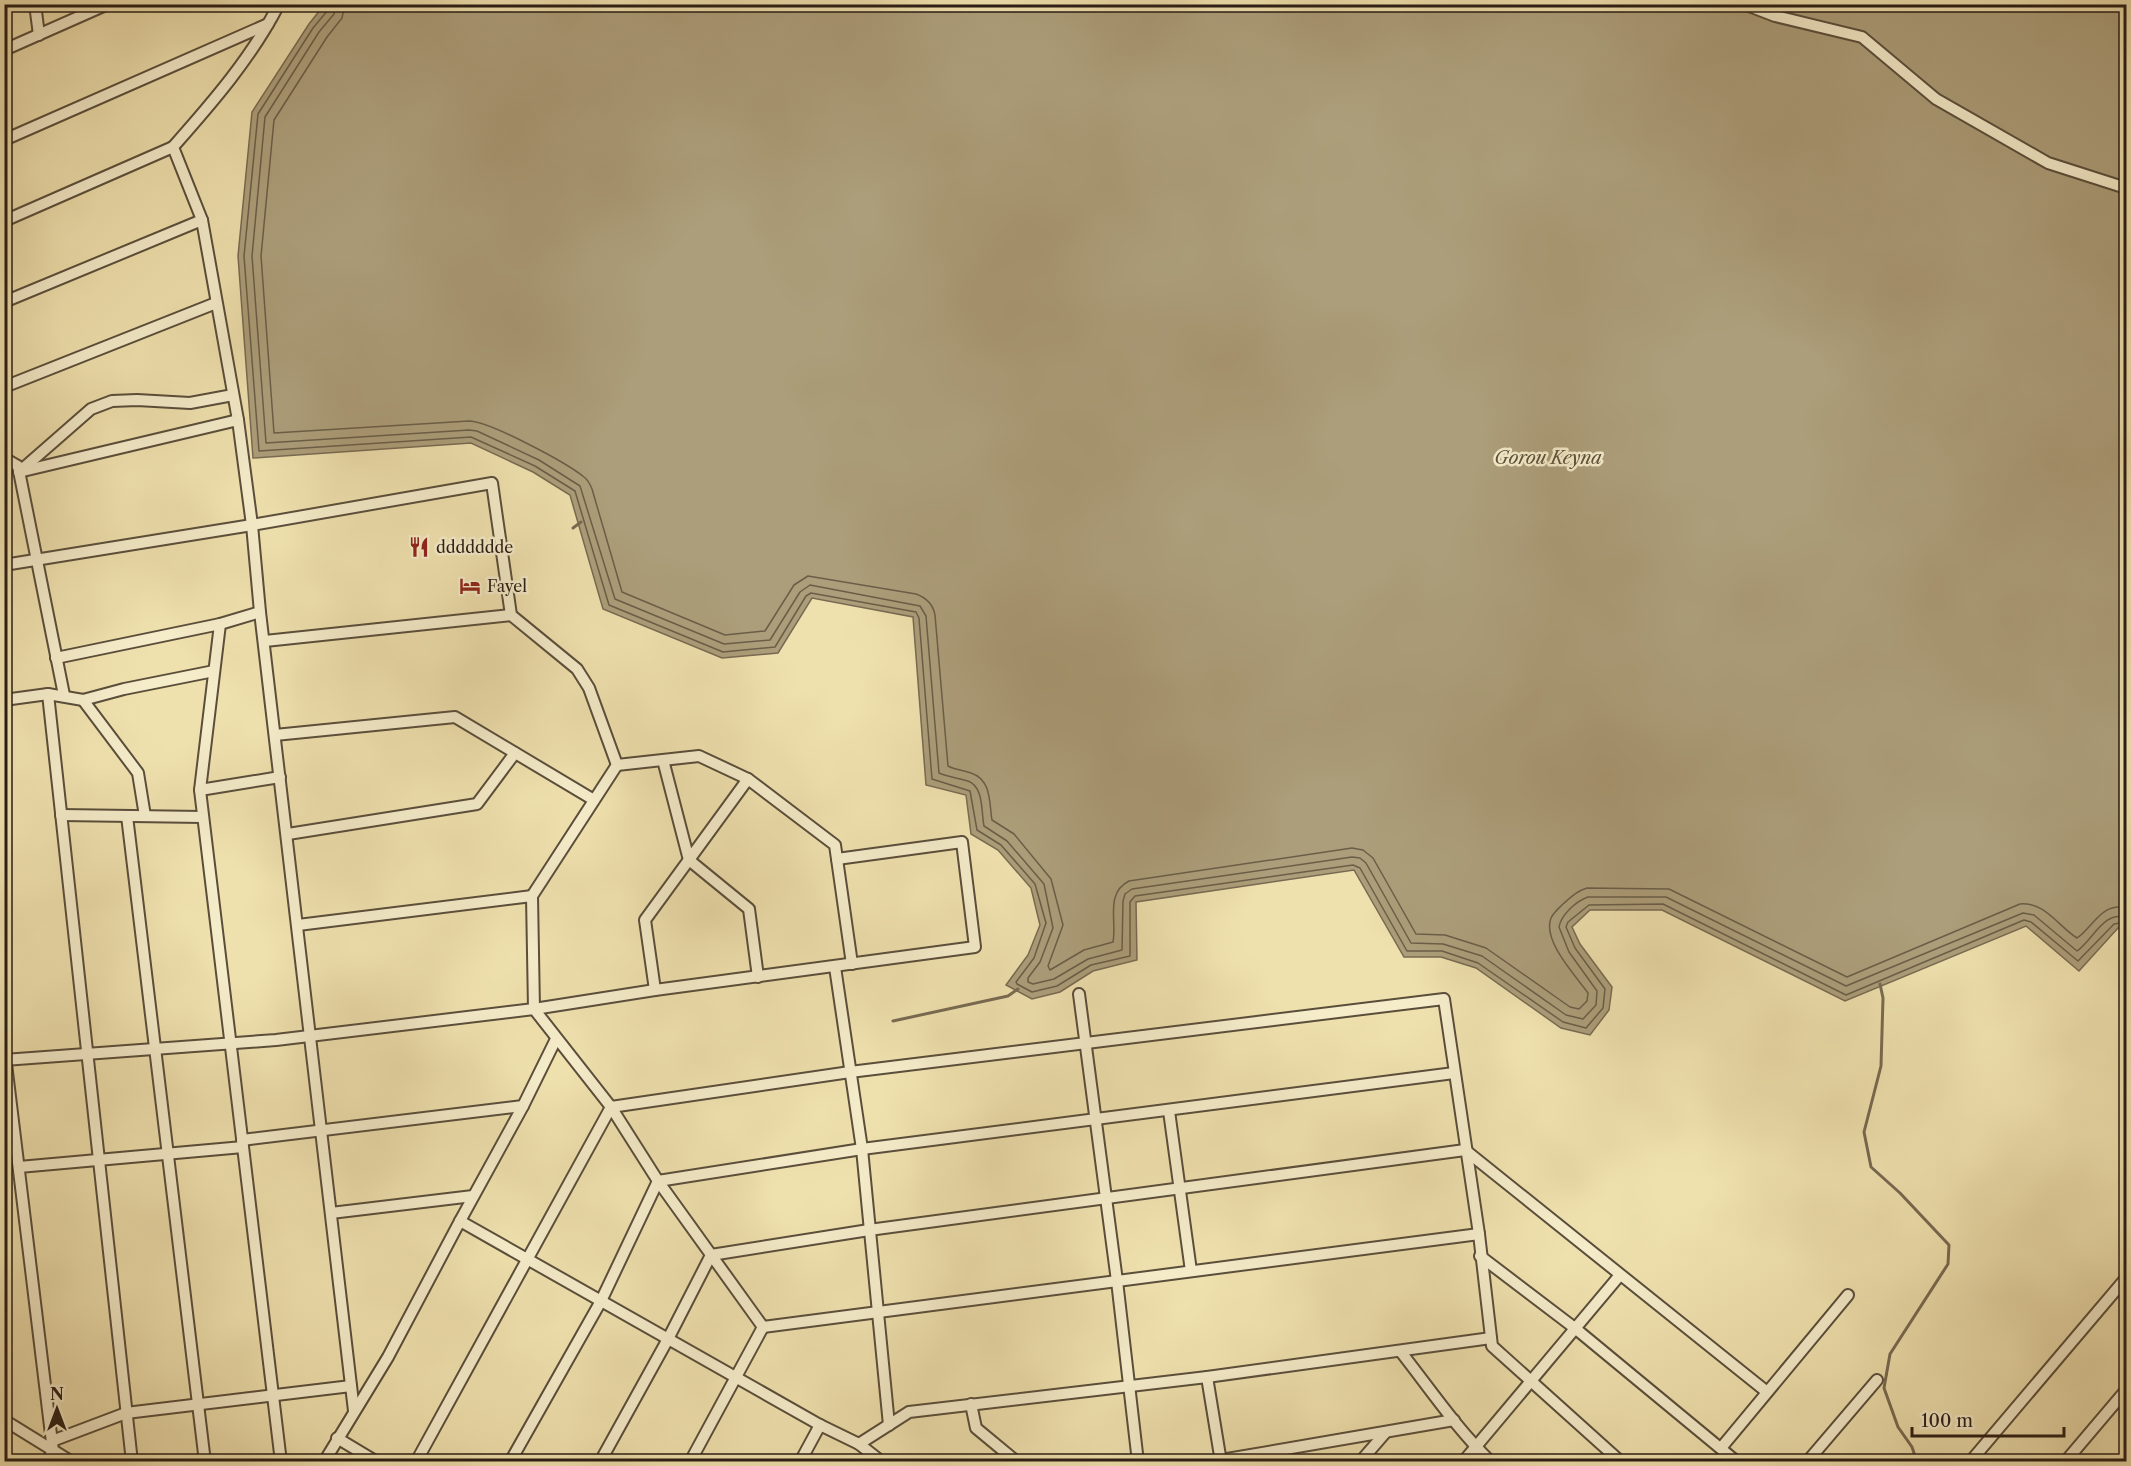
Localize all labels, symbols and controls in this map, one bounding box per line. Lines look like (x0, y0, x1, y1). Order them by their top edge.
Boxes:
water label: Gorou Keyna (1494, 447, 1602, 469)
restaurant icon: ddddddde (407, 535, 431, 559)
place label: ddddddde (436, 537, 513, 557)
hotel icon: Fayel (458, 574, 482, 598)
place label: Fayel (487, 576, 527, 596)
north arrow (27, 1379, 87, 1439)
text: N (50, 1384, 64, 1404)
scale bar (1912, 1400, 2064, 1438)
text: 100 m (1921, 1410, 1973, 1432)

